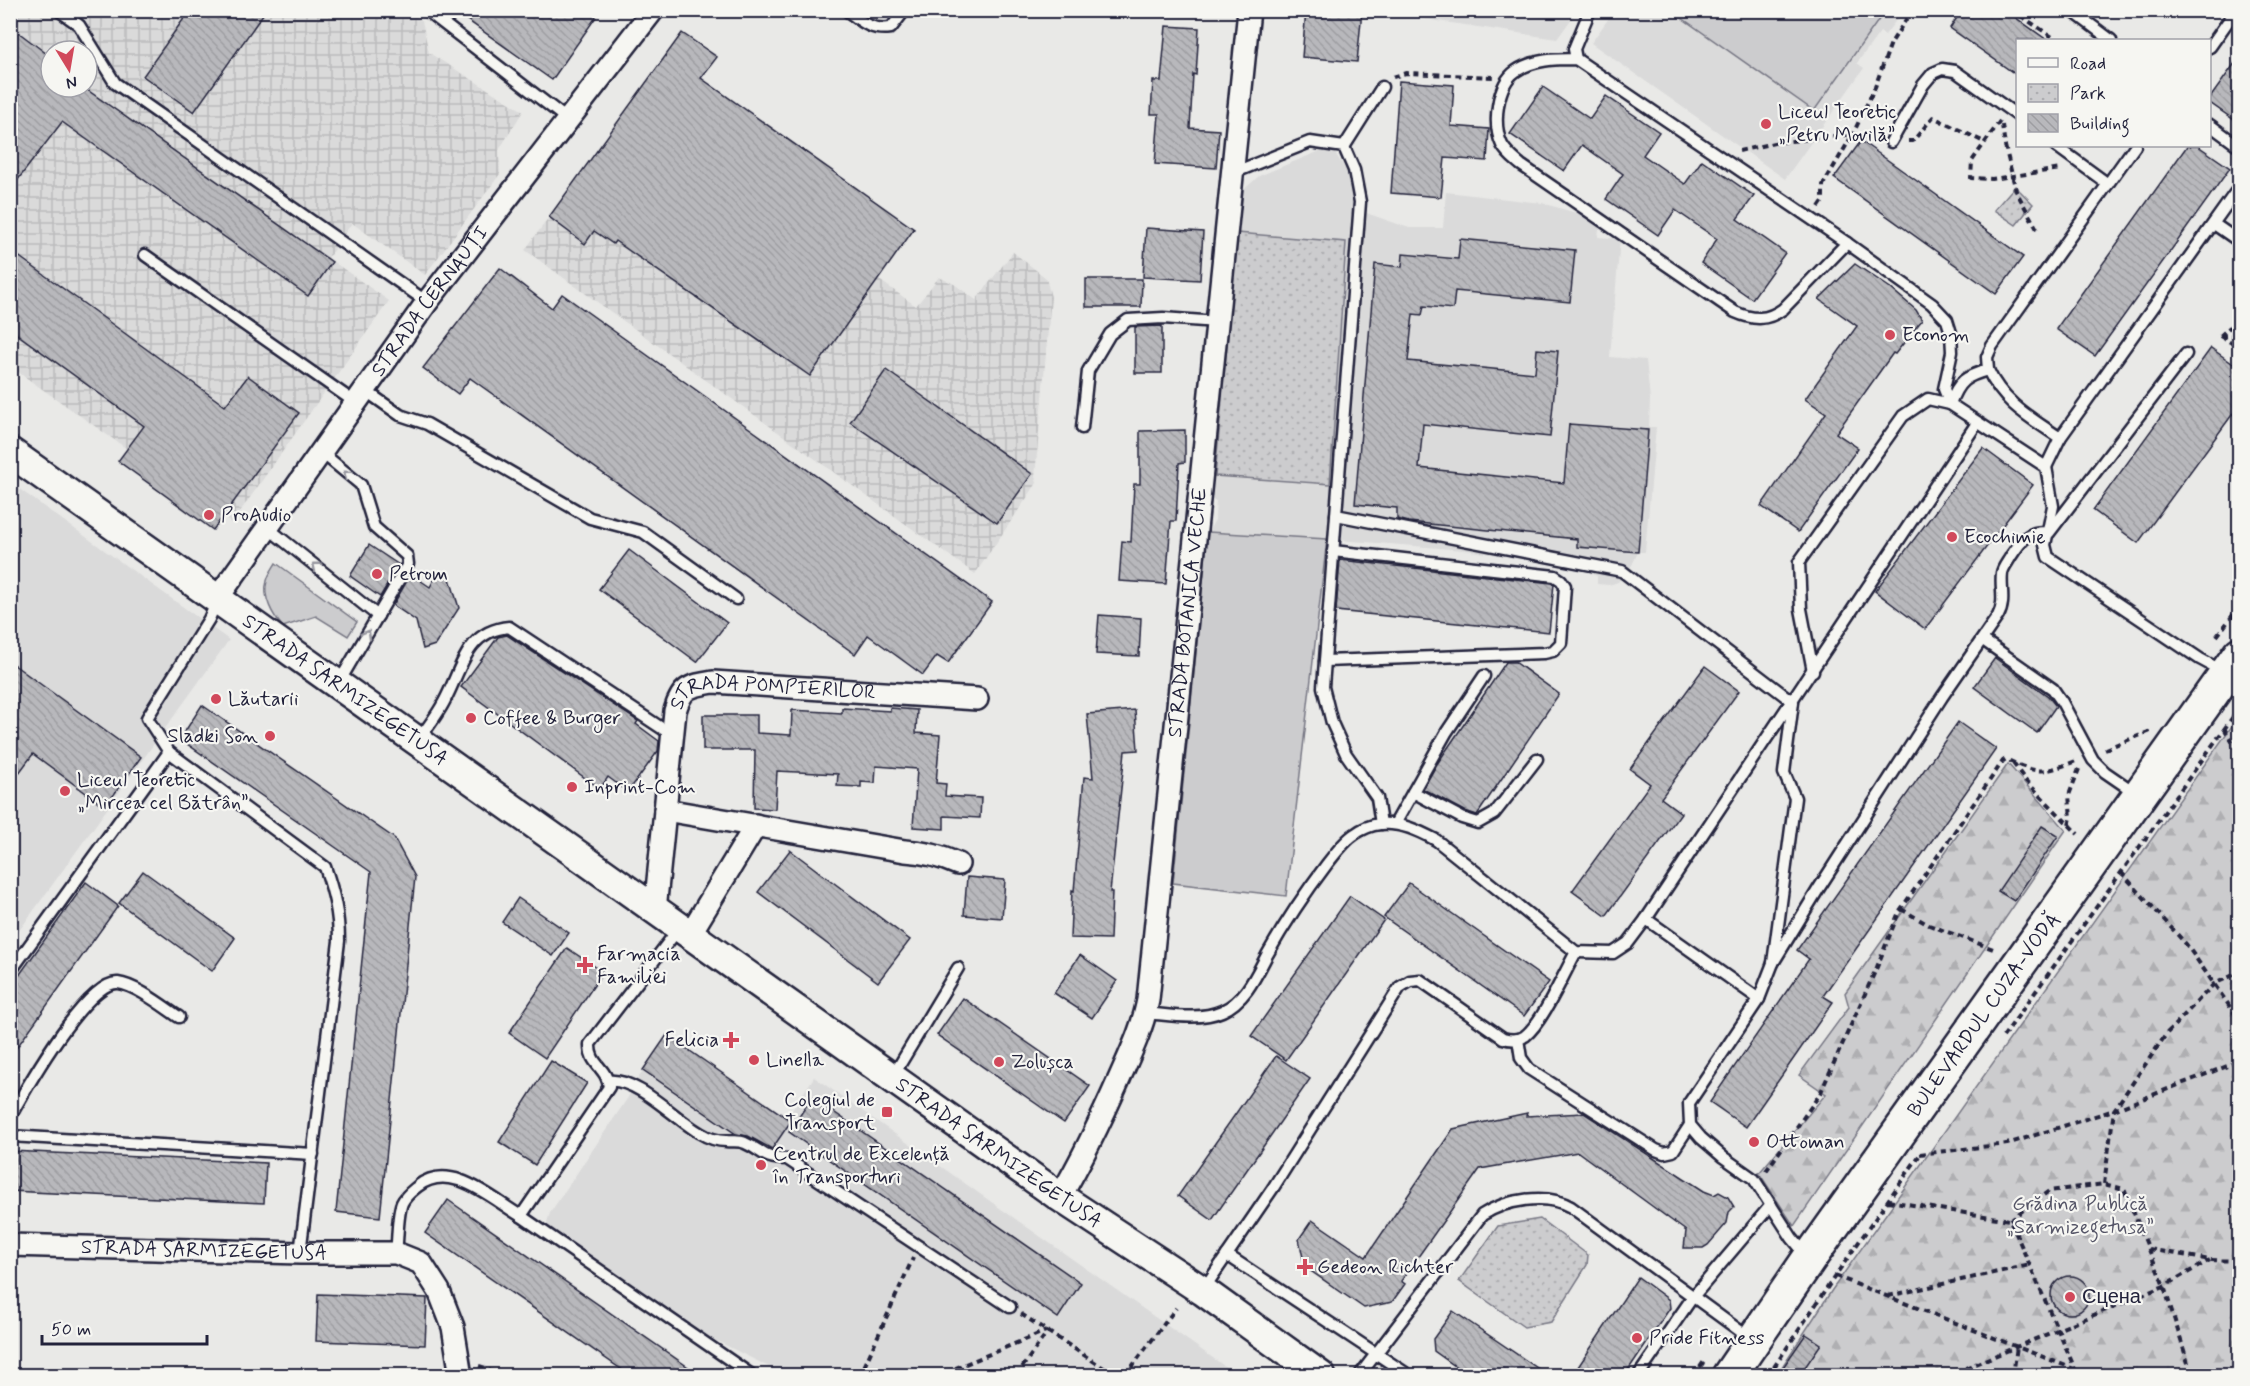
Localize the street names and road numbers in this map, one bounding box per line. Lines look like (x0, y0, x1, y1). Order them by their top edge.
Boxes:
street label: STRADA CERNĂUȚI (365, 220, 495, 382)
street label: STRADA BOTANICA VECHE (1161, 486, 1214, 739)
street label: STRADA SARMIZEGETUSA (237, 608, 453, 772)
street label: STRADA POMPIERILOR (663, 669, 877, 713)
street label: BULEVARDUL CUZA-VODĂ (1901, 907, 2065, 1122)
street label: STRADA SARMIZEGETUSA (890, 1071, 1107, 1234)
street label: STRADA SARMIZEGETUSA (80, 1233, 327, 1267)

